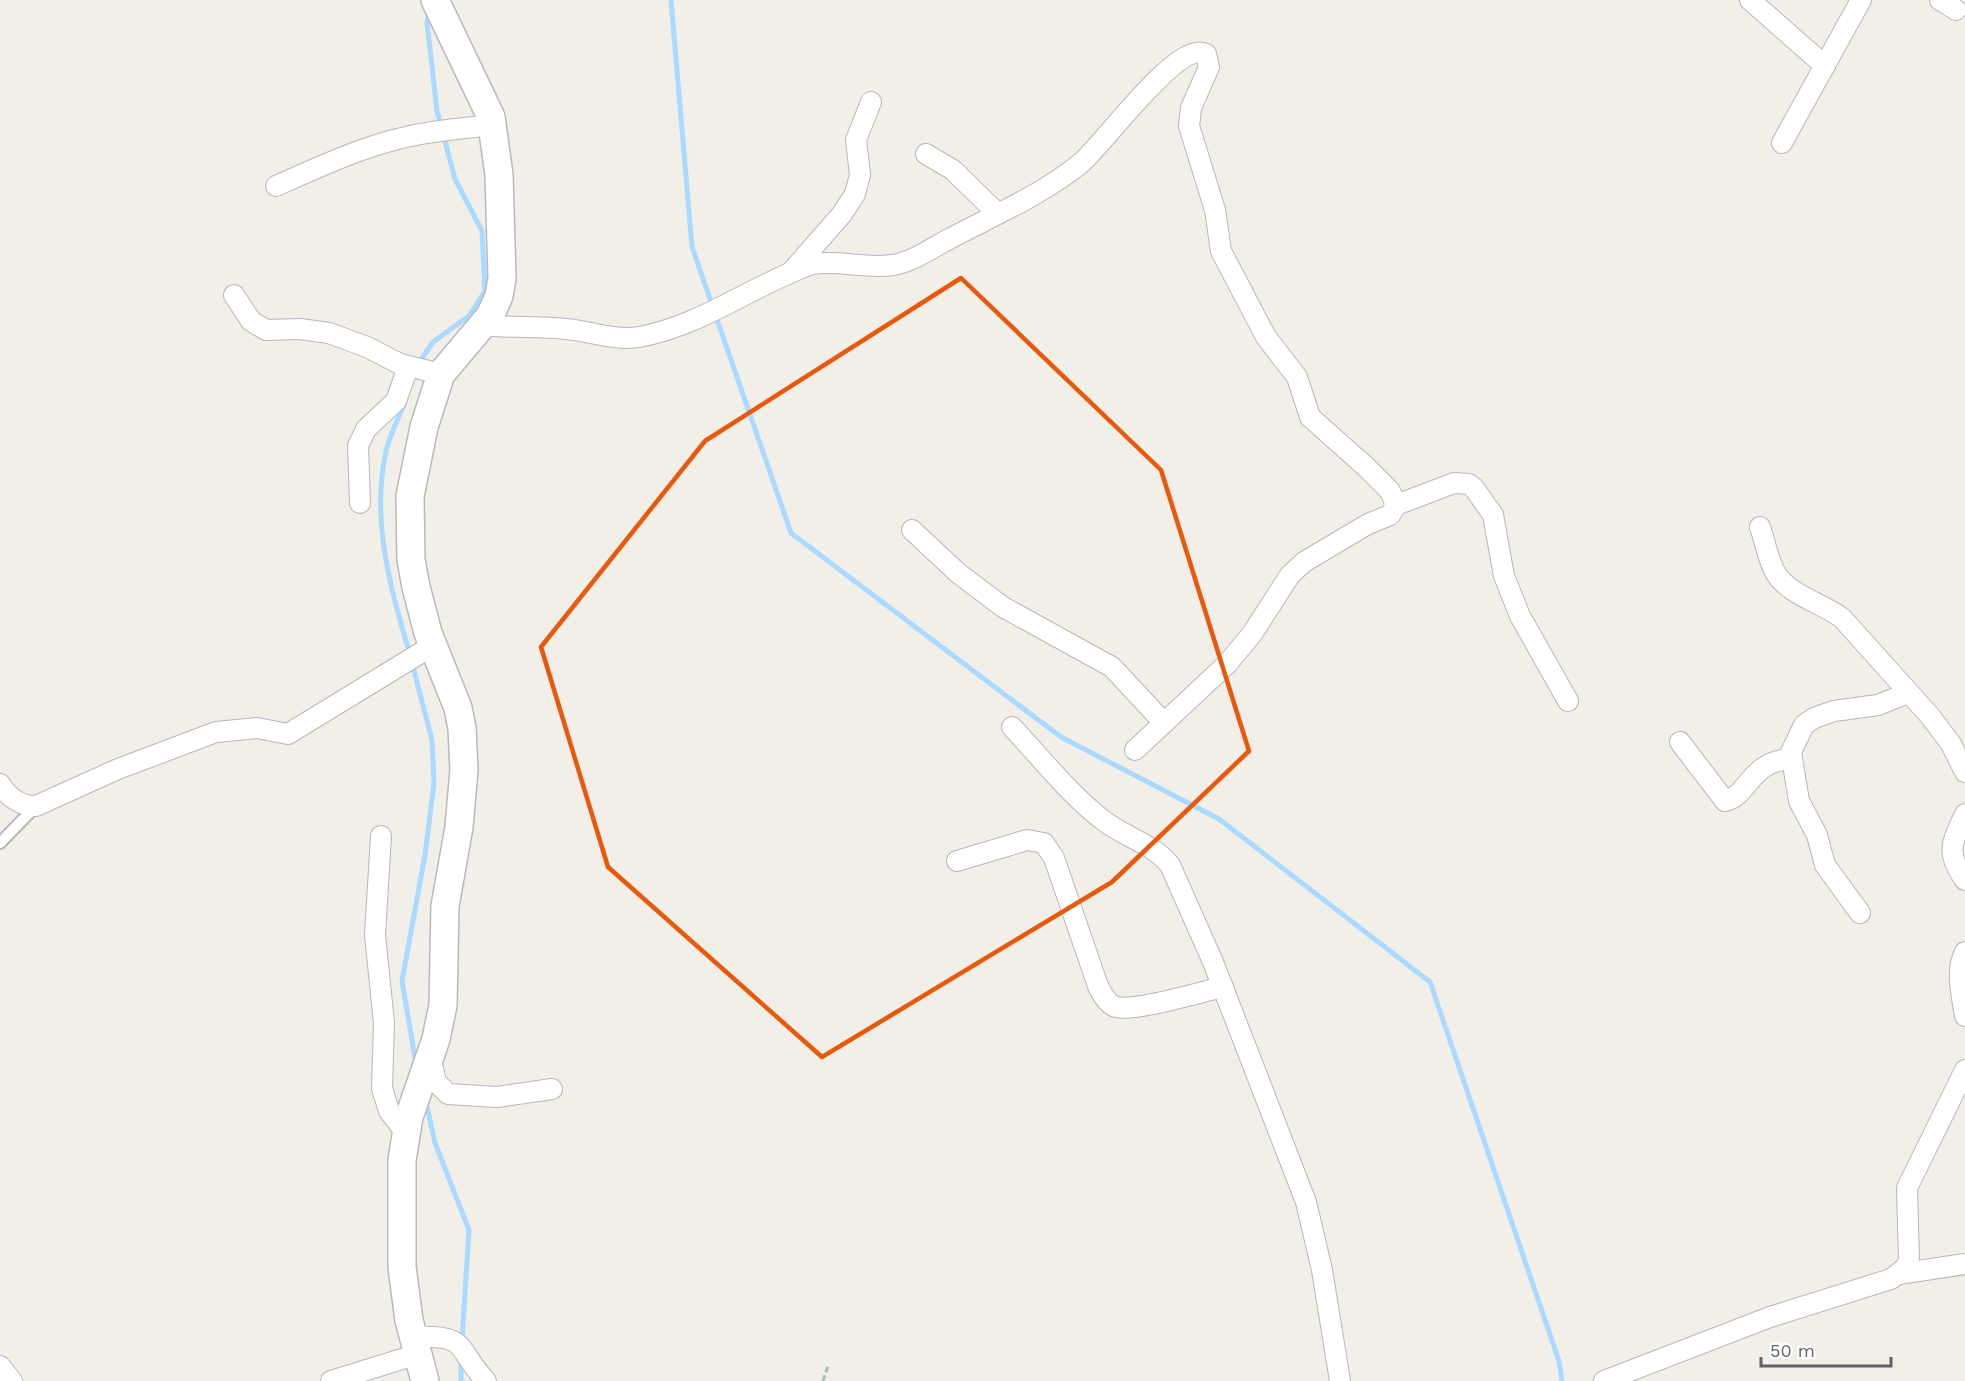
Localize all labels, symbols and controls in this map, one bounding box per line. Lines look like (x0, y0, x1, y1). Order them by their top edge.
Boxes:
scale bar (1761, 1330, 1892, 1368)
text: 50 m (1770, 1340, 1815, 1361)

